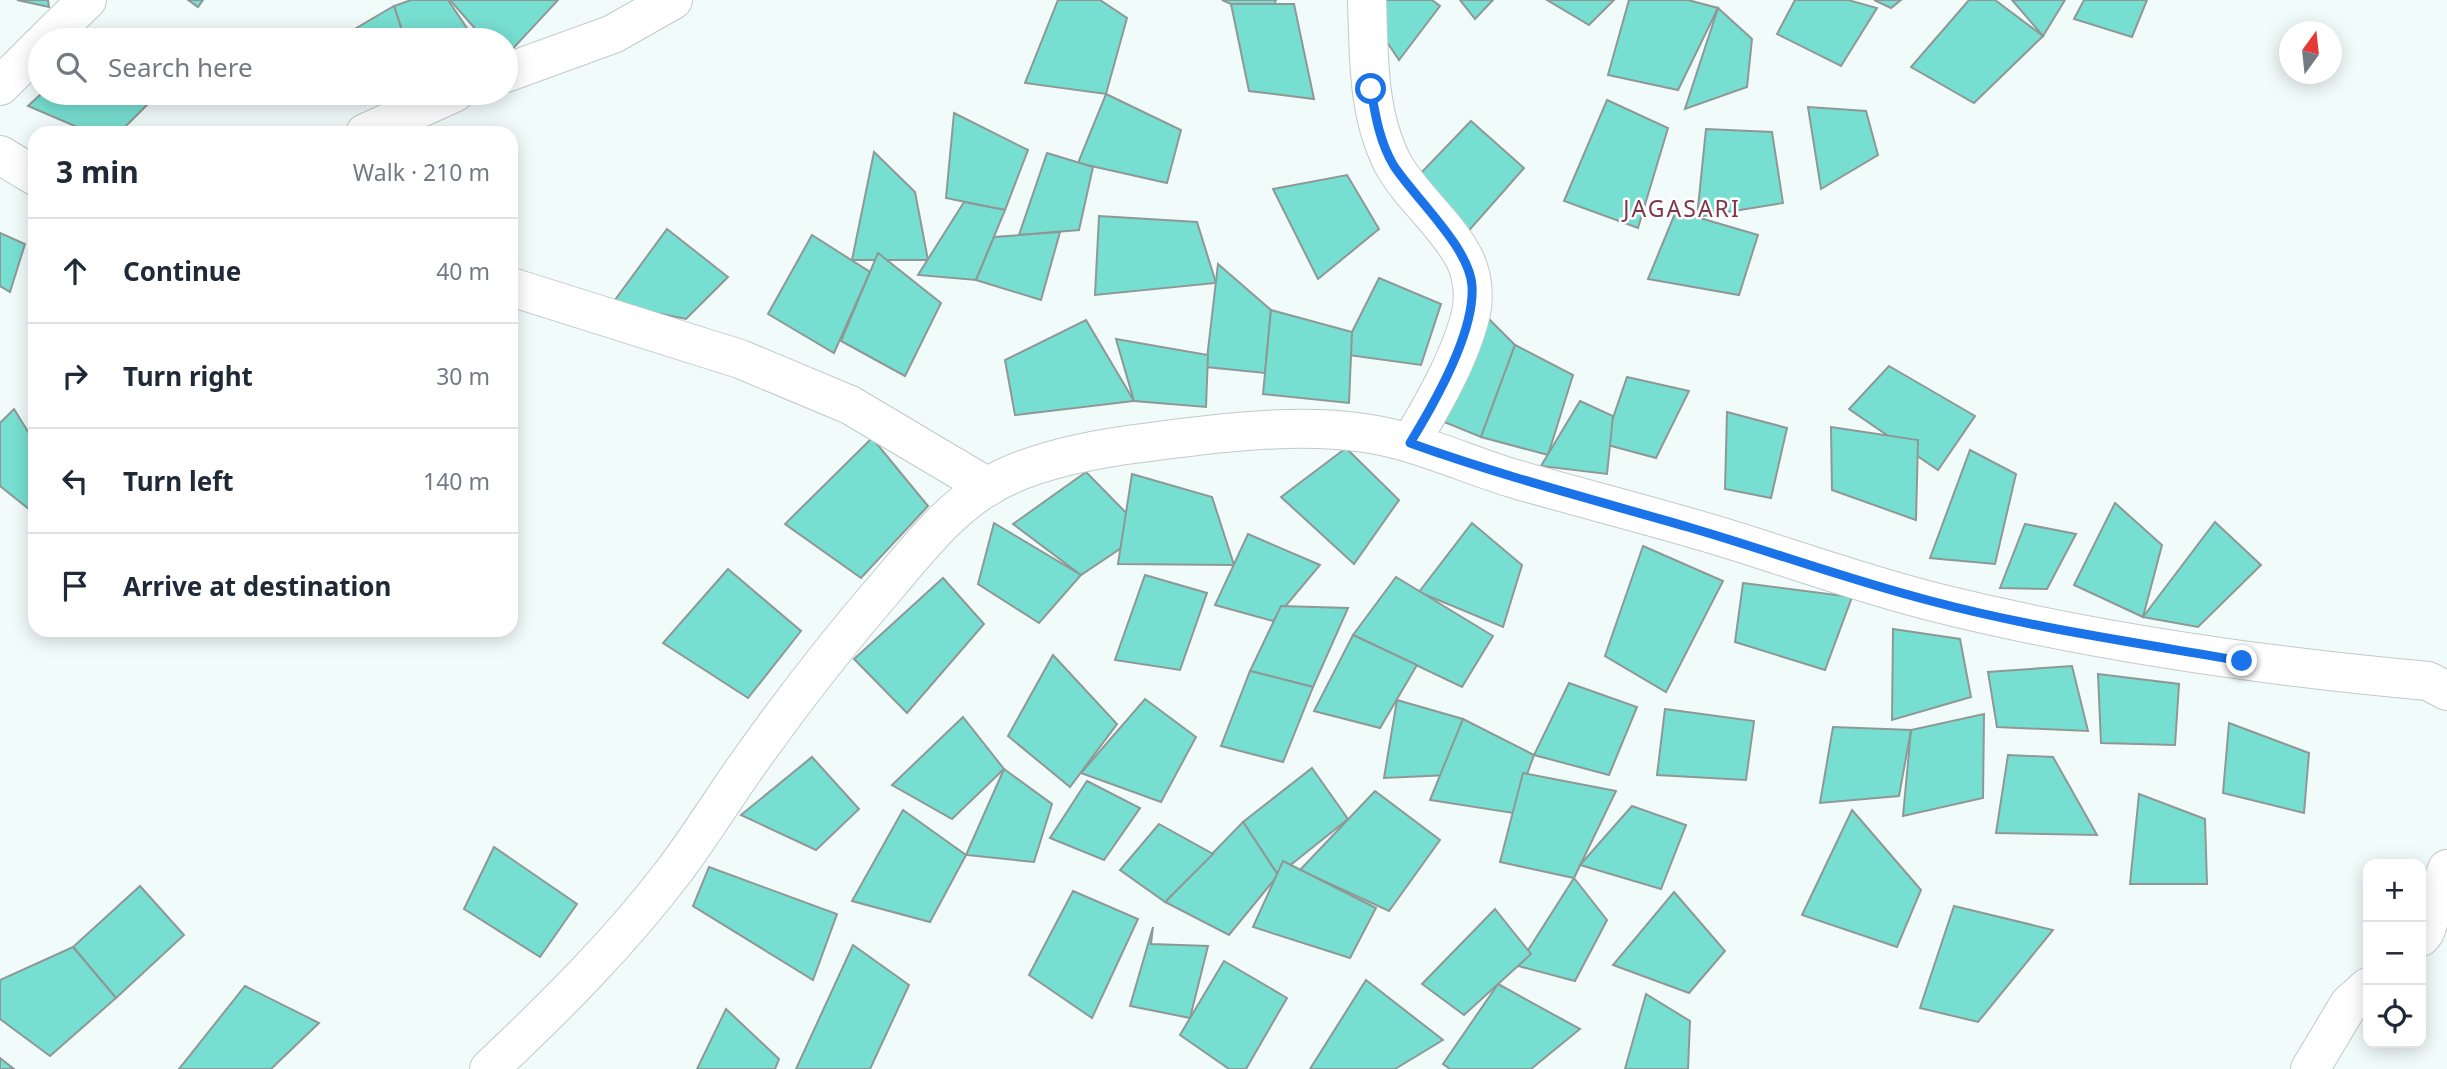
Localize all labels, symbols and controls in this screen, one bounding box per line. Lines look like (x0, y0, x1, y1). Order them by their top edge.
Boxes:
north arrow (2279, 21, 2342, 84)
search box (28, 28, 518, 105)
icon: search (52, 48, 90, 86)
text: Search here (108, 49, 253, 85)
route start (1355, 73, 1386, 104)
text: 3 min (56, 151, 139, 192)
text: Walk · 210 m (353, 156, 490, 188)
district label: JAGASARI (1621, 192, 1741, 224)
icon: ahead (56, 252, 94, 290)
text: Continue (123, 253, 241, 289)
text: 40 m (436, 255, 490, 287)
icon: right (56, 357, 94, 395)
text: Turn right (123, 358, 253, 394)
text: 30 m (436, 360, 490, 392)
icon: left (56, 462, 94, 500)
text: Turn left (123, 463, 234, 499)
text: 140 m (423, 465, 490, 497)
icon: arrive (56, 567, 94, 605)
text: Arrive at destination (123, 568, 392, 604)
route end (2226, 645, 2257, 676)
map controls (2363, 859, 2426, 1048)
button: + (2363, 859, 2426, 922)
button: − (2363, 922, 2426, 985)
button: locate (2363, 985, 2426, 1048)

